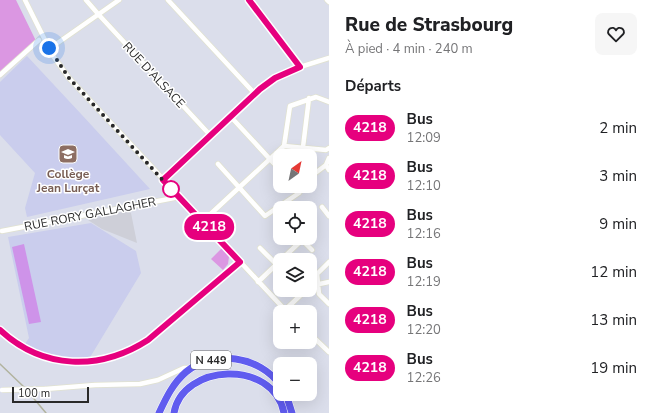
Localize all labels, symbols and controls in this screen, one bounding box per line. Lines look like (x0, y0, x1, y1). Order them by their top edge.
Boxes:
text: Rue de Strasbourg (345, 12, 513, 38)
button: heart (595, 13, 637, 55)
your location (39, 38, 59, 58)
street label: RUE D'ALSACE (119, 39, 189, 111)
text: À pied · 4 min · 240 m (345, 40, 473, 58)
text: Départs (345, 76, 401, 96)
text: Bus (407, 109, 433, 129)
text: 4218 (353, 118, 387, 137)
text: 2 min (599, 118, 637, 138)
text: 12:09 (407, 129, 441, 147)
school or university icon: Collège Jean Lurçat (57, 143, 79, 165)
north arrow (273, 149, 317, 193)
map controls (273, 149, 317, 401)
text: Bus (407, 157, 433, 177)
place label: Collège Jean Lurçat (36, 166, 100, 196)
text: 4218 (353, 166, 387, 185)
text: 3 min (599, 166, 637, 186)
text: 12:10 (407, 177, 441, 195)
unlabelled marker (162, 180, 180, 198)
street label: RUE RORY GALLAGHER (23, 193, 157, 235)
button: locate (273, 201, 317, 245)
text: Bus (407, 205, 433, 225)
line badge: 4218 (181, 214, 237, 240)
text: 4218 (353, 214, 387, 233)
text: 9 min (599, 214, 637, 234)
text: 4218 (192, 217, 226, 236)
text: 12:16 (407, 225, 441, 243)
button: layers (273, 253, 317, 297)
text: Bus (407, 253, 433, 273)
text: 4218 (353, 262, 387, 281)
text: 12 min (590, 262, 637, 282)
text: 12:19 (407, 273, 441, 291)
text: Bus (407, 301, 433, 321)
button: + (273, 305, 317, 349)
text: 4218 (353, 310, 387, 329)
text: 13 min (590, 310, 637, 330)
text: 12:20 (407, 321, 441, 339)
text: Bus (407, 349, 433, 369)
road number: N 449 (191, 351, 231, 369)
button: − (273, 357, 317, 401)
text: 4218 (353, 358, 387, 377)
text: 19 min (590, 358, 637, 378)
text: 12:26 (407, 369, 441, 387)
scale bar (12, 385, 89, 404)
text: 100 m (18, 386, 50, 401)

